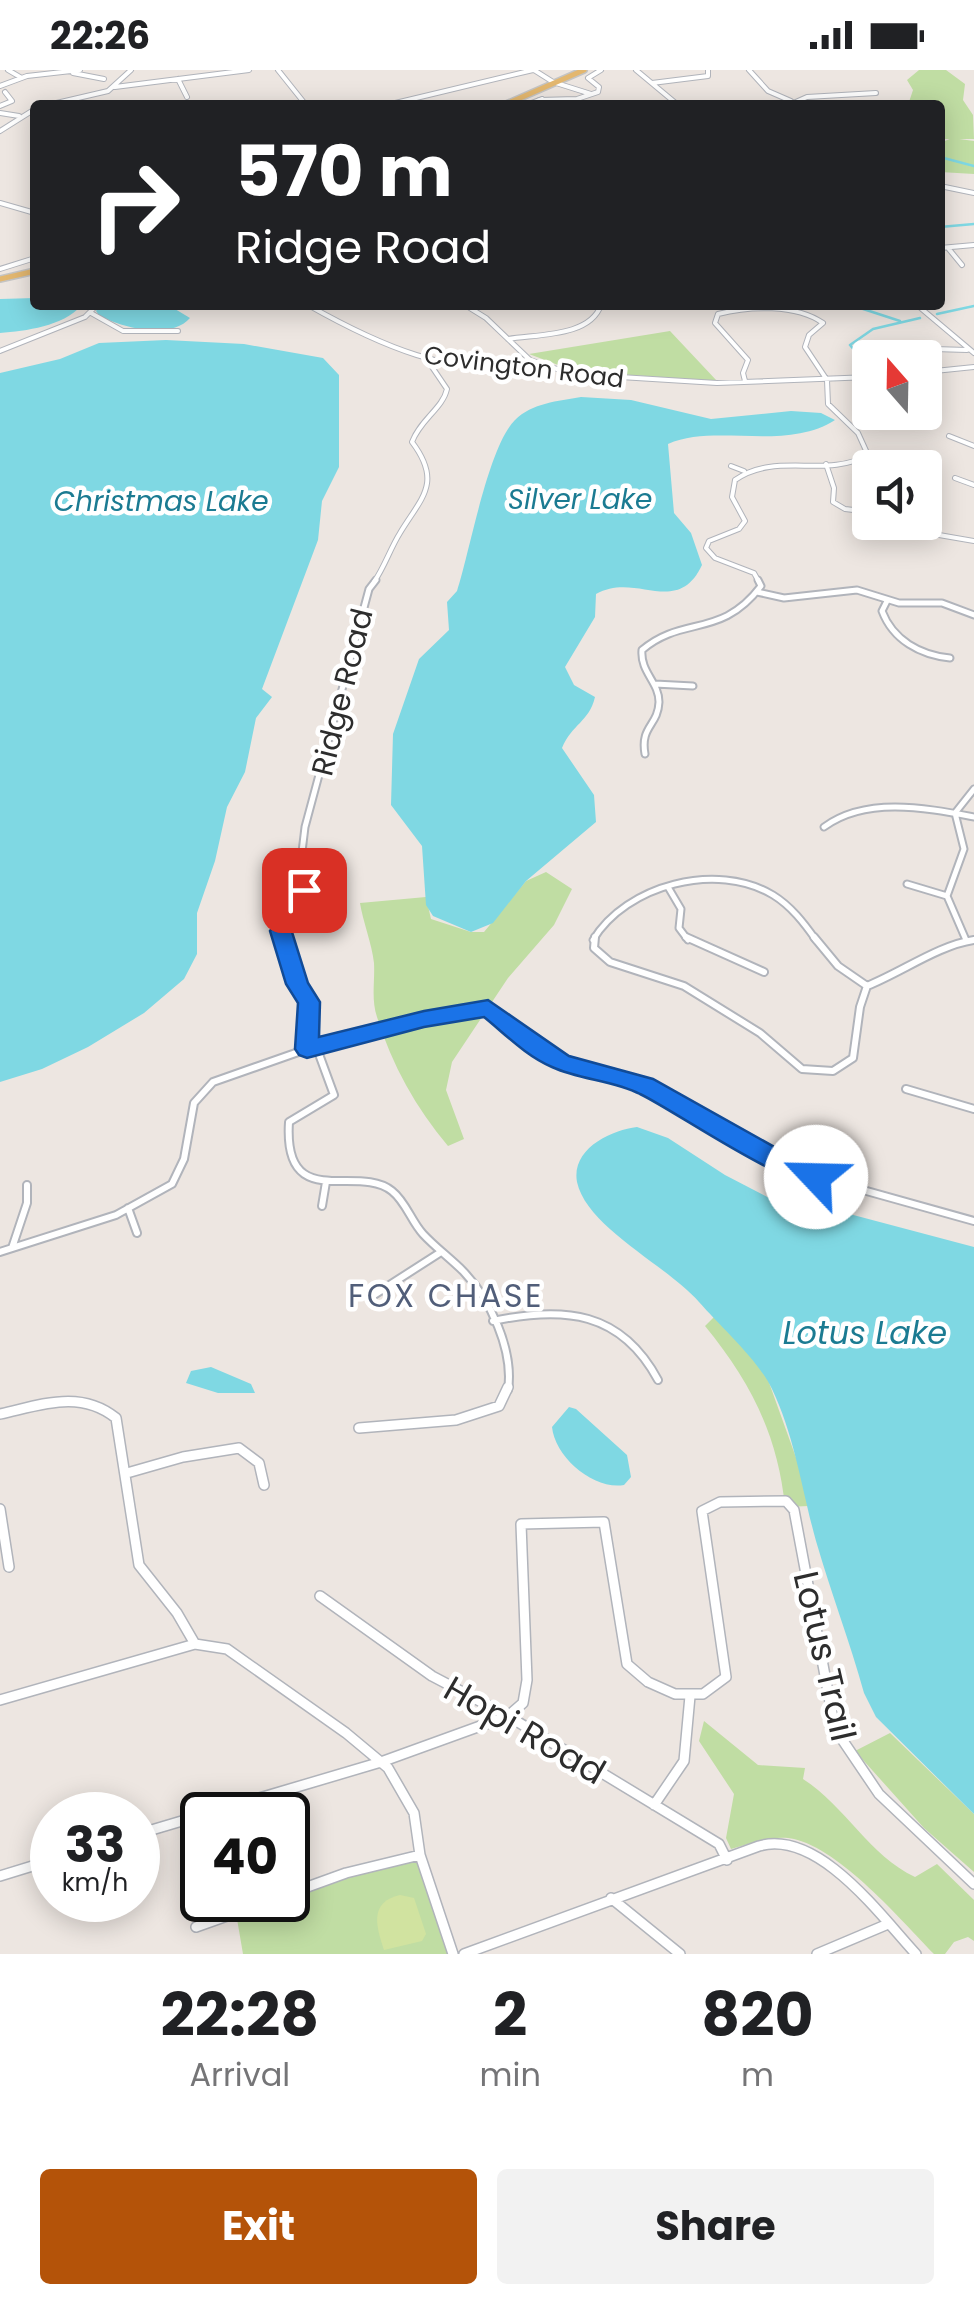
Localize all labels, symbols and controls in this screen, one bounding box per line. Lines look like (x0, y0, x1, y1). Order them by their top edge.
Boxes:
text: 22:26 (50, 9, 150, 62)
text: 570 m (235, 122, 453, 221)
icon: right (70, 140, 200, 270)
text: Ridge Road (235, 216, 491, 279)
street label: Covington Road (422, 337, 626, 397)
north arrow (852, 340, 942, 430)
map controls (852, 340, 942, 540)
button: sound (852, 450, 942, 540)
water label: Silver Lake (508, 480, 652, 519)
water label: Christmas Lake (53, 482, 269, 521)
street label: Ridge Road (300, 604, 384, 780)
pin (262, 848, 347, 933)
icon: arrive (277, 863, 332, 918)
position arrow (764, 1125, 868, 1229)
district label: FOX CHASE (348, 1273, 544, 1318)
water label: Lotus Lake (783, 1310, 947, 1355)
street label: Lotus Trail (782, 1566, 868, 1746)
street label: Hopi Road (435, 1664, 615, 1796)
speed limit sign: 40 (180, 1792, 310, 1922)
text: 33 (65, 1809, 125, 1880)
text: km/h (62, 1865, 128, 1900)
text: 22:28 (160, 1973, 319, 2057)
text: 2 (493, 1973, 527, 2057)
text: 820 (701, 1973, 814, 2057)
text: Arrival (189, 2052, 290, 2097)
text: min (480, 2052, 541, 2097)
text: m (741, 2052, 774, 2097)
button: Exit (40, 2169, 477, 2284)
button: Share (497, 2169, 934, 2284)

